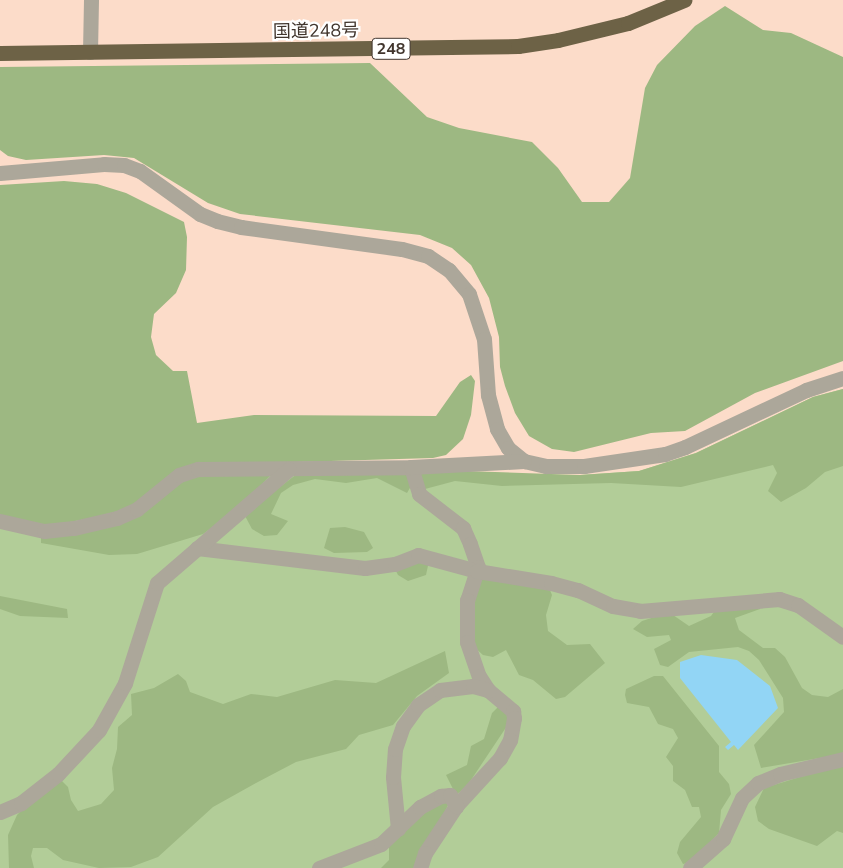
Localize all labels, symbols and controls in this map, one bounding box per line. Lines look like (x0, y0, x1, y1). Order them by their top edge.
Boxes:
street label: 国道248号 (273, 19, 359, 43)
road number: 248 (371, 36, 411, 62)

